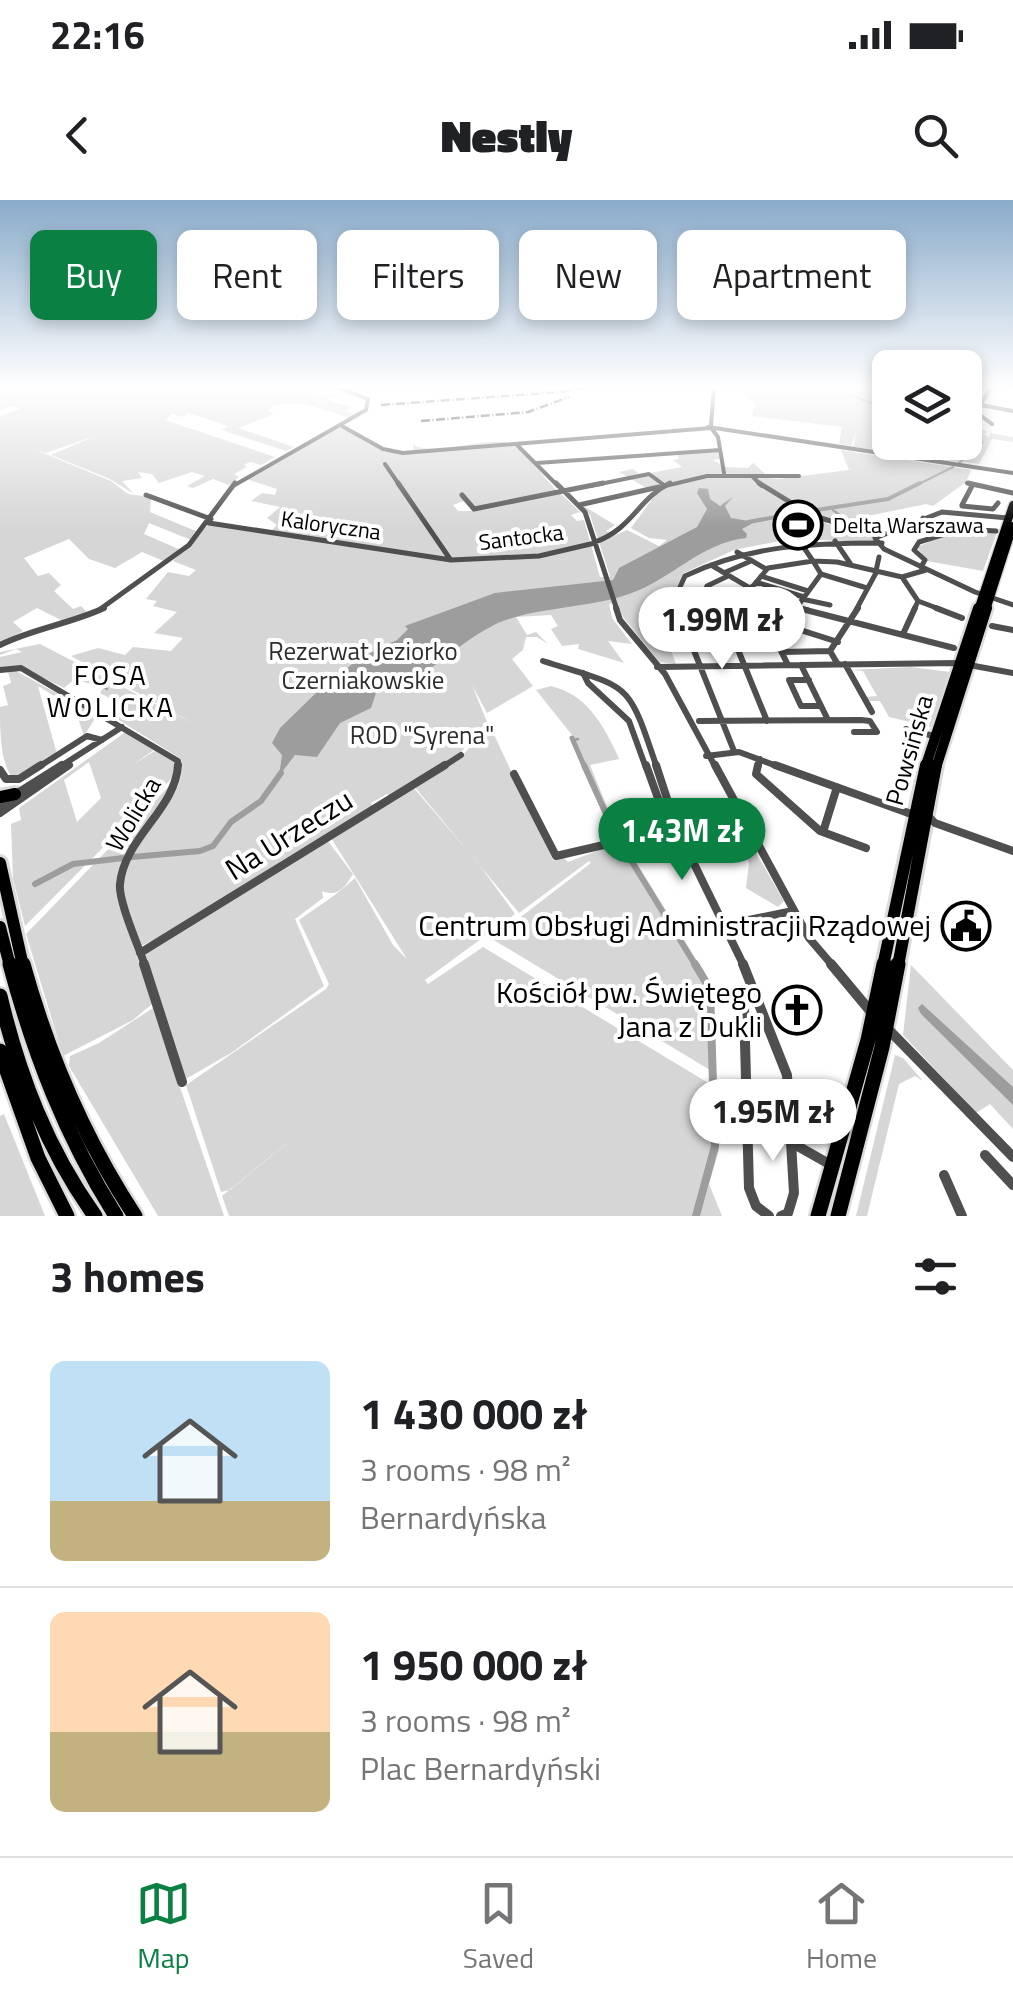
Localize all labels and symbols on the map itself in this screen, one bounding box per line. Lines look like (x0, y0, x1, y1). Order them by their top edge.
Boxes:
sports icon: Delta Warszawa (772, 499, 824, 551)
street label: Kaloryczna (279, 501, 383, 549)
place label: Delta Warszawa (833, 508, 984, 542)
street label: Santocka (477, 515, 565, 559)
pin: 1.99M zł (619, 587, 825, 672)
park label: Rezerwat Jeziorko Czerniakowskie (268, 632, 458, 699)
district label: FOSA WOLICKA (47, 653, 175, 728)
street label: Powsińska (875, 690, 943, 810)
park label: ROD "Syrena" (350, 716, 494, 754)
street label: Wolicka (96, 769, 170, 859)
street label: Na Urzeczu (216, 777, 361, 892)
pin: 1.43M zł (579, 798, 785, 883)
public building icon: Centrum Obsługi Administracji Rządowej (940, 900, 992, 952)
place label: Centrum Obsługi Administracji Rządowej (418, 902, 931, 948)
place label: Kościół pw. Świętego Jana z Dukli (496, 969, 762, 1049)
church icon: Kościół pw. Świętego Jana z Dukli (771, 984, 823, 1036)
pin: 1.95M zł (670, 1079, 876, 1164)

